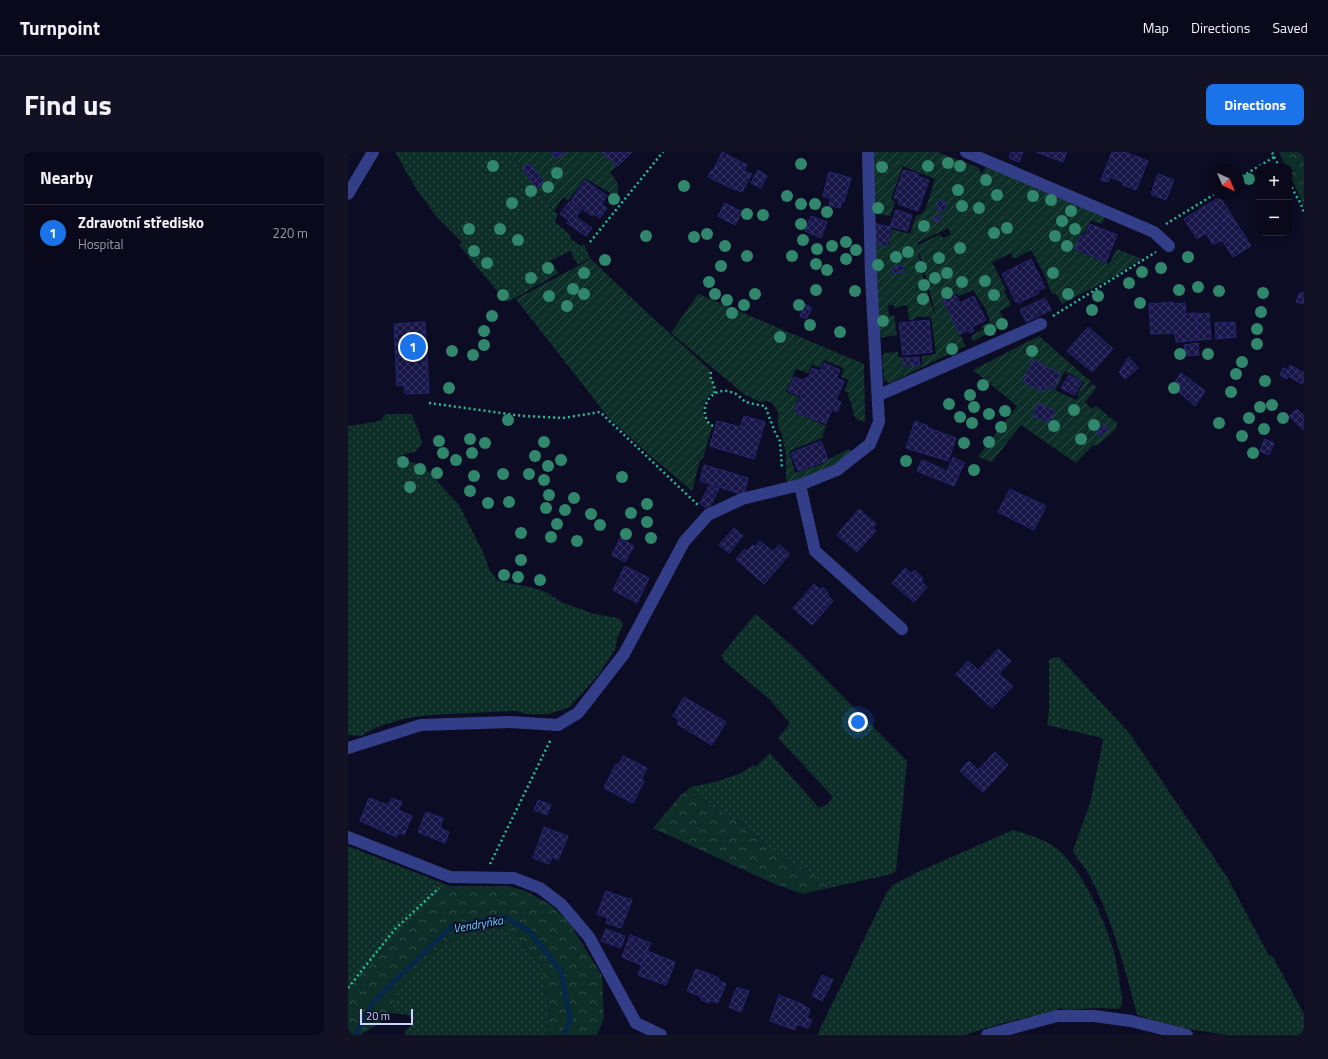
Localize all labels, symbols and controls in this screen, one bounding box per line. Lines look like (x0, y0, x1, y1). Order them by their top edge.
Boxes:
text: Turnpoint (20, 13, 100, 42)
text: Map (1143, 17, 1169, 38)
text: Directions (1191, 17, 1250, 38)
text: Saved (1272, 17, 1308, 38)
text: Find us (24, 83, 112, 126)
button: Directions (1206, 84, 1304, 125)
north arrow (1208, 164, 1244, 200)
map controls (1256, 164, 1292, 236)
button: + (1256, 164, 1292, 200)
text: Nearby (40, 165, 93, 191)
button: − (1256, 200, 1292, 236)
text: Zdravotní středisko (78, 211, 204, 234)
text: 1 (49, 223, 57, 243)
text: 220 m (272, 223, 308, 243)
text: Hospital (78, 234, 123, 254)
pin: 1 (400, 332, 426, 362)
your location (848, 712, 868, 732)
water label: Vendryňka (452, 910, 505, 938)
scale bar (360, 1007, 413, 1026)
text: 20 m (366, 1008, 390, 1024)

